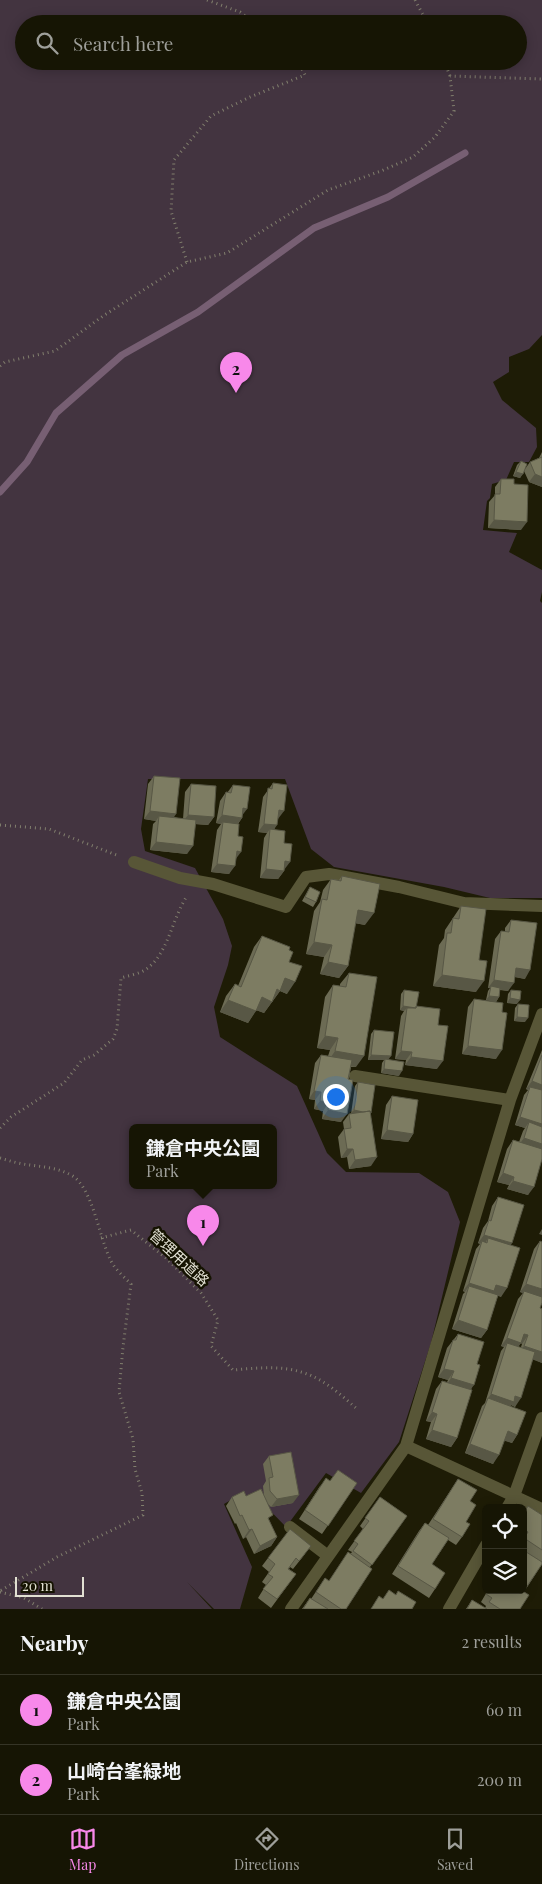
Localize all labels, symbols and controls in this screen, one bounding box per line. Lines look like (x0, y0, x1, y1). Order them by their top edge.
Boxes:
search box (15, 15, 527, 70)
icon: search (33, 29, 61, 57)
text: Search here (73, 30, 173, 56)
pin: 2 (220, 352, 252, 393)
your location (323, 1084, 349, 1110)
popup (129, 1124, 277, 1189)
text: 鎌倉中央公園 (146, 1134, 260, 1160)
text: Park (146, 1160, 179, 1181)
pin: 1 (187, 1205, 219, 1246)
street label: 管理用道路 (145, 1224, 214, 1290)
map controls (482, 1504, 527, 1594)
button: locate (482, 1504, 527, 1549)
button: layers (482, 1549, 527, 1594)
scale bar (15, 1574, 84, 1597)
text: 20 m (22, 1576, 53, 1595)
text: Nearby (20, 1628, 89, 1656)
text: 2 results (462, 1631, 522, 1652)
text: 鎌倉中央公園 (67, 1687, 181, 1713)
text: 1 (33, 1699, 39, 1720)
text: 60 m (486, 1699, 522, 1720)
text: Park (67, 1713, 100, 1734)
text: 山崎台峯緑地 (67, 1757, 181, 1783)
text: 2 (32, 1769, 40, 1790)
text: 200 m (477, 1769, 522, 1790)
text: Park (67, 1783, 100, 1804)
tab: Map (69, 1825, 97, 1874)
tab: Directions (234, 1825, 300, 1874)
tab: Saved (437, 1825, 473, 1874)

